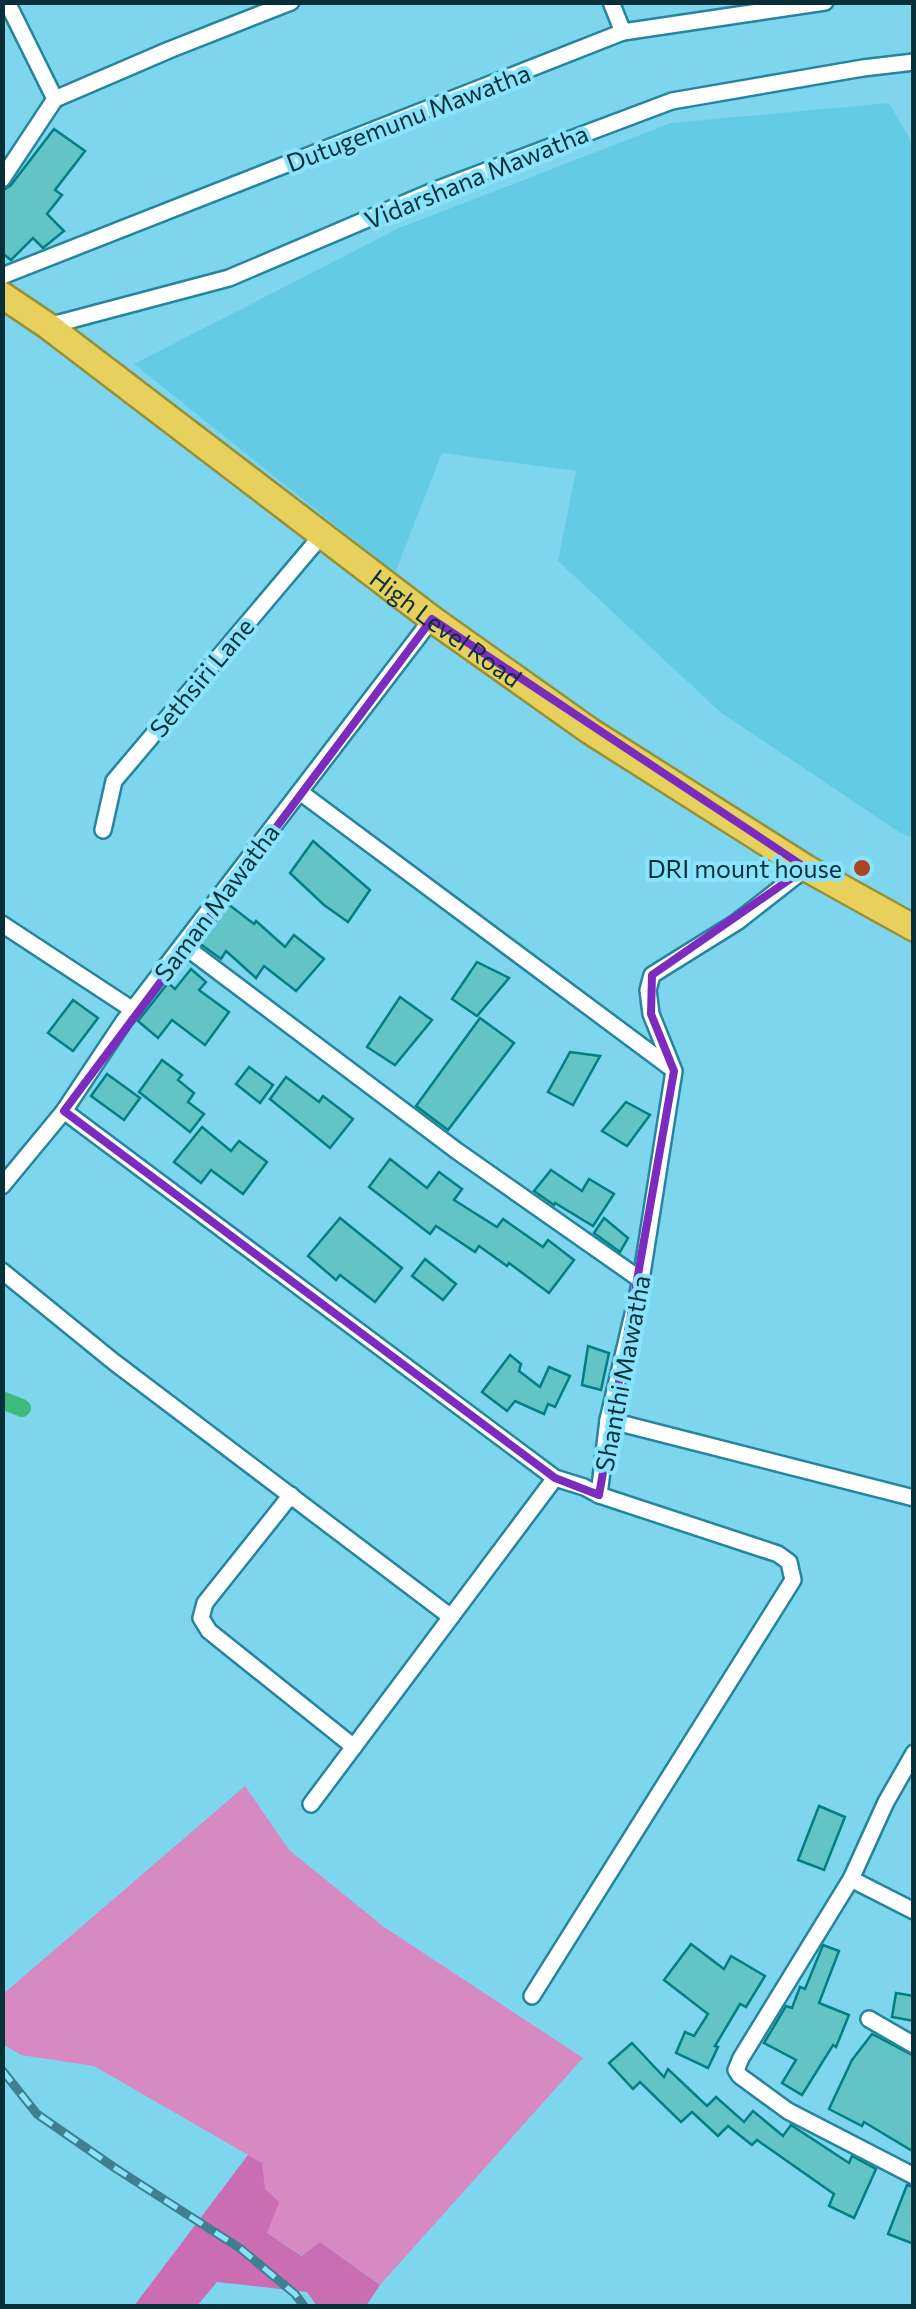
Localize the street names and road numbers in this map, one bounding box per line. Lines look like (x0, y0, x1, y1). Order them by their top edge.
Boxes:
street label: Dutugemunu Mawatha (282, 57, 534, 177)
street label: Vidarshana Mawatha (360, 117, 592, 235)
street label: High Level Road (364, 562, 528, 693)
street label: Sethsiri Lane (143, 611, 259, 743)
street label: Saman Mawatha (147, 818, 285, 986)
street label: Shanthi Mawatha (588, 1272, 656, 1474)

